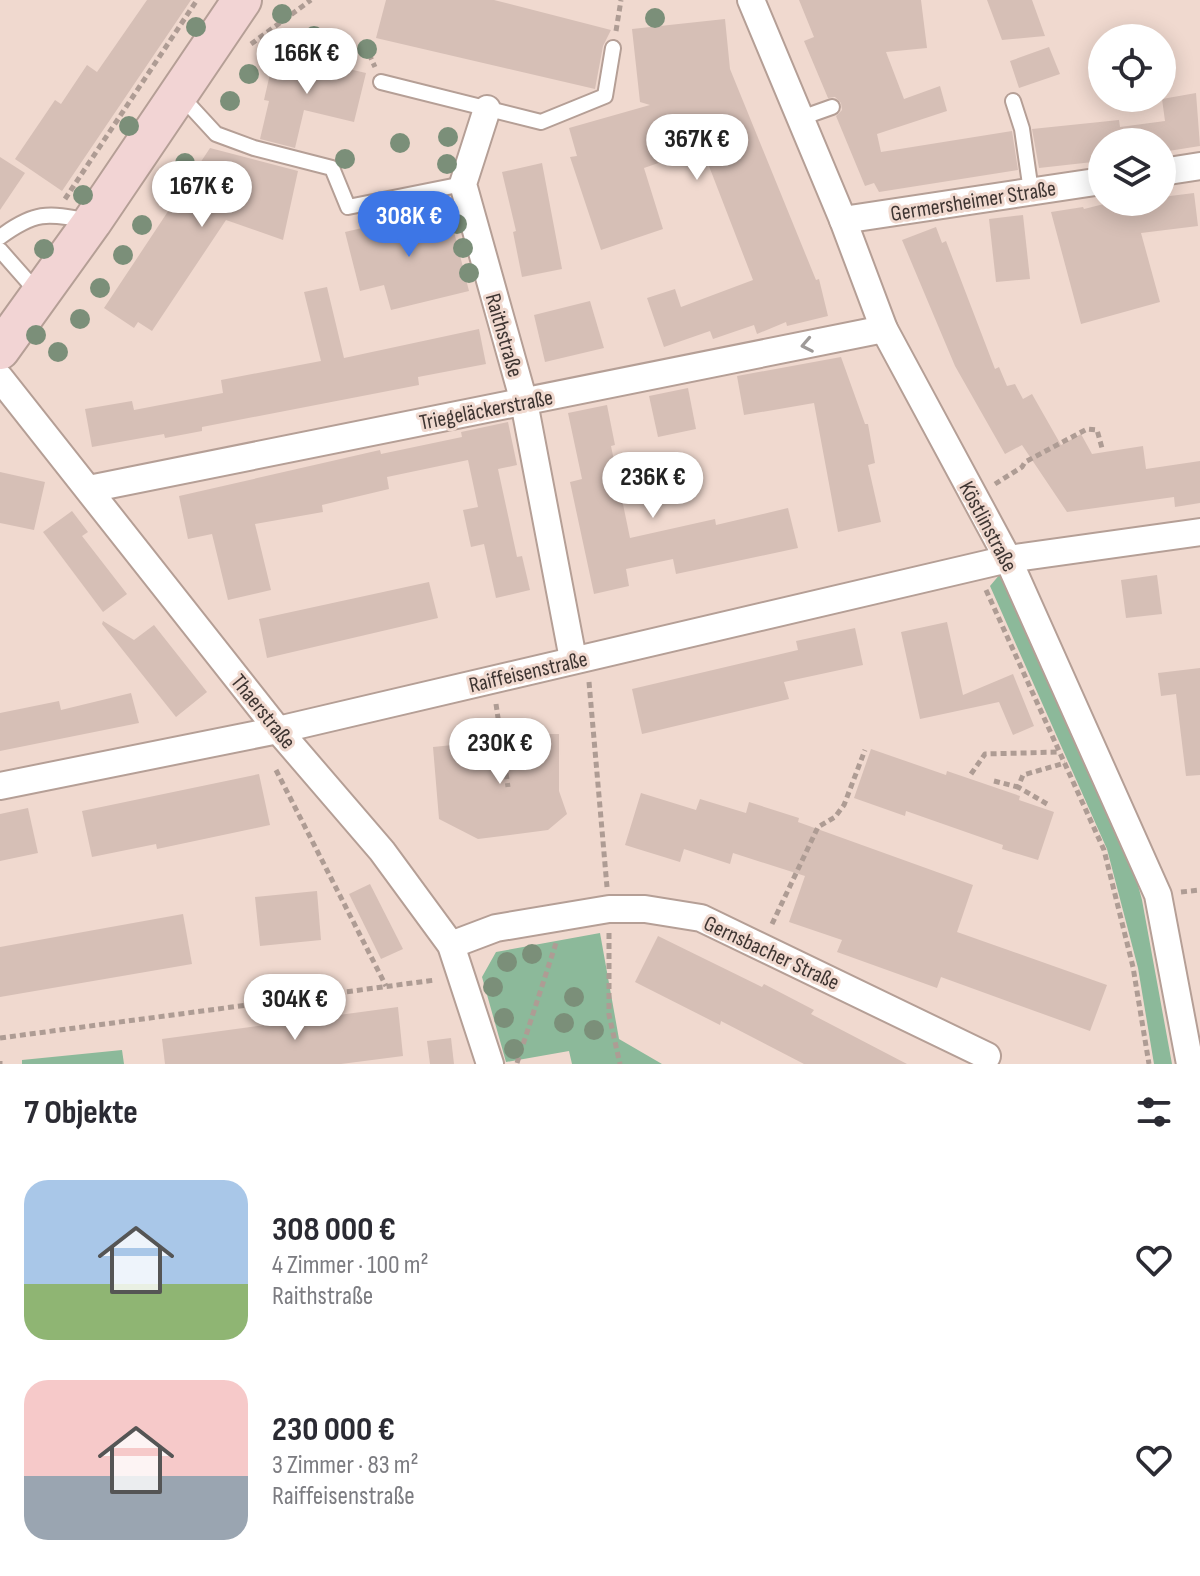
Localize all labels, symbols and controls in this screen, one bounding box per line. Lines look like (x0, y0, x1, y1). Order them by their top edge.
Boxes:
map controls (1088, 24, 1176, 216)
button: locate (1088, 24, 1176, 112)
pin: 166K € (242, 28, 372, 96)
text: 166K € (275, 38, 339, 69)
pin: 367K € (632, 114, 762, 182)
text: 367K € (664, 124, 730, 155)
button: layers (1088, 128, 1176, 216)
pin: 167K € (137, 161, 267, 229)
text: 167K € (170, 171, 234, 202)
street label: Germersheimer Straße (889, 175, 1058, 228)
pin: 308K € (344, 191, 474, 259)
text: 308K € (376, 201, 442, 232)
street label: Raithstraße (479, 291, 528, 380)
one-way arrow (801, 335, 814, 352)
street label: Triegeläckerstraße (417, 384, 555, 437)
pin: 236K € (588, 452, 718, 520)
text: 236K € (620, 462, 686, 493)
street label: Köstlinstraße (953, 477, 1023, 577)
street label: Raiffeisenstraße (466, 646, 590, 699)
street label: Thaerstraße (224, 669, 301, 755)
pin: 230K € (435, 718, 565, 786)
text: 230K € (467, 728, 533, 759)
street label: Gernsbacher Straße (699, 910, 844, 997)
pin: 304K € (230, 974, 360, 1042)
text: 304K € (262, 984, 328, 1015)
icon: filters (1132, 1090, 1176, 1134)
text: 7 Objekte (24, 1092, 138, 1133)
text: 308 000 € (272, 1209, 396, 1250)
icon: home (88, 1212, 184, 1308)
icon: heart (1132, 1238, 1176, 1282)
text: 4 Zimmer · 100 m² (272, 1250, 429, 1281)
text: Raithstraße (272, 1281, 373, 1312)
text: 230 000 € (272, 1409, 395, 1450)
icon: home (88, 1412, 184, 1508)
icon: heart (1132, 1438, 1176, 1482)
text: 3 Zimmer · 83 m² (272, 1450, 419, 1481)
text: Raiffeisenstraße (272, 1481, 415, 1512)

